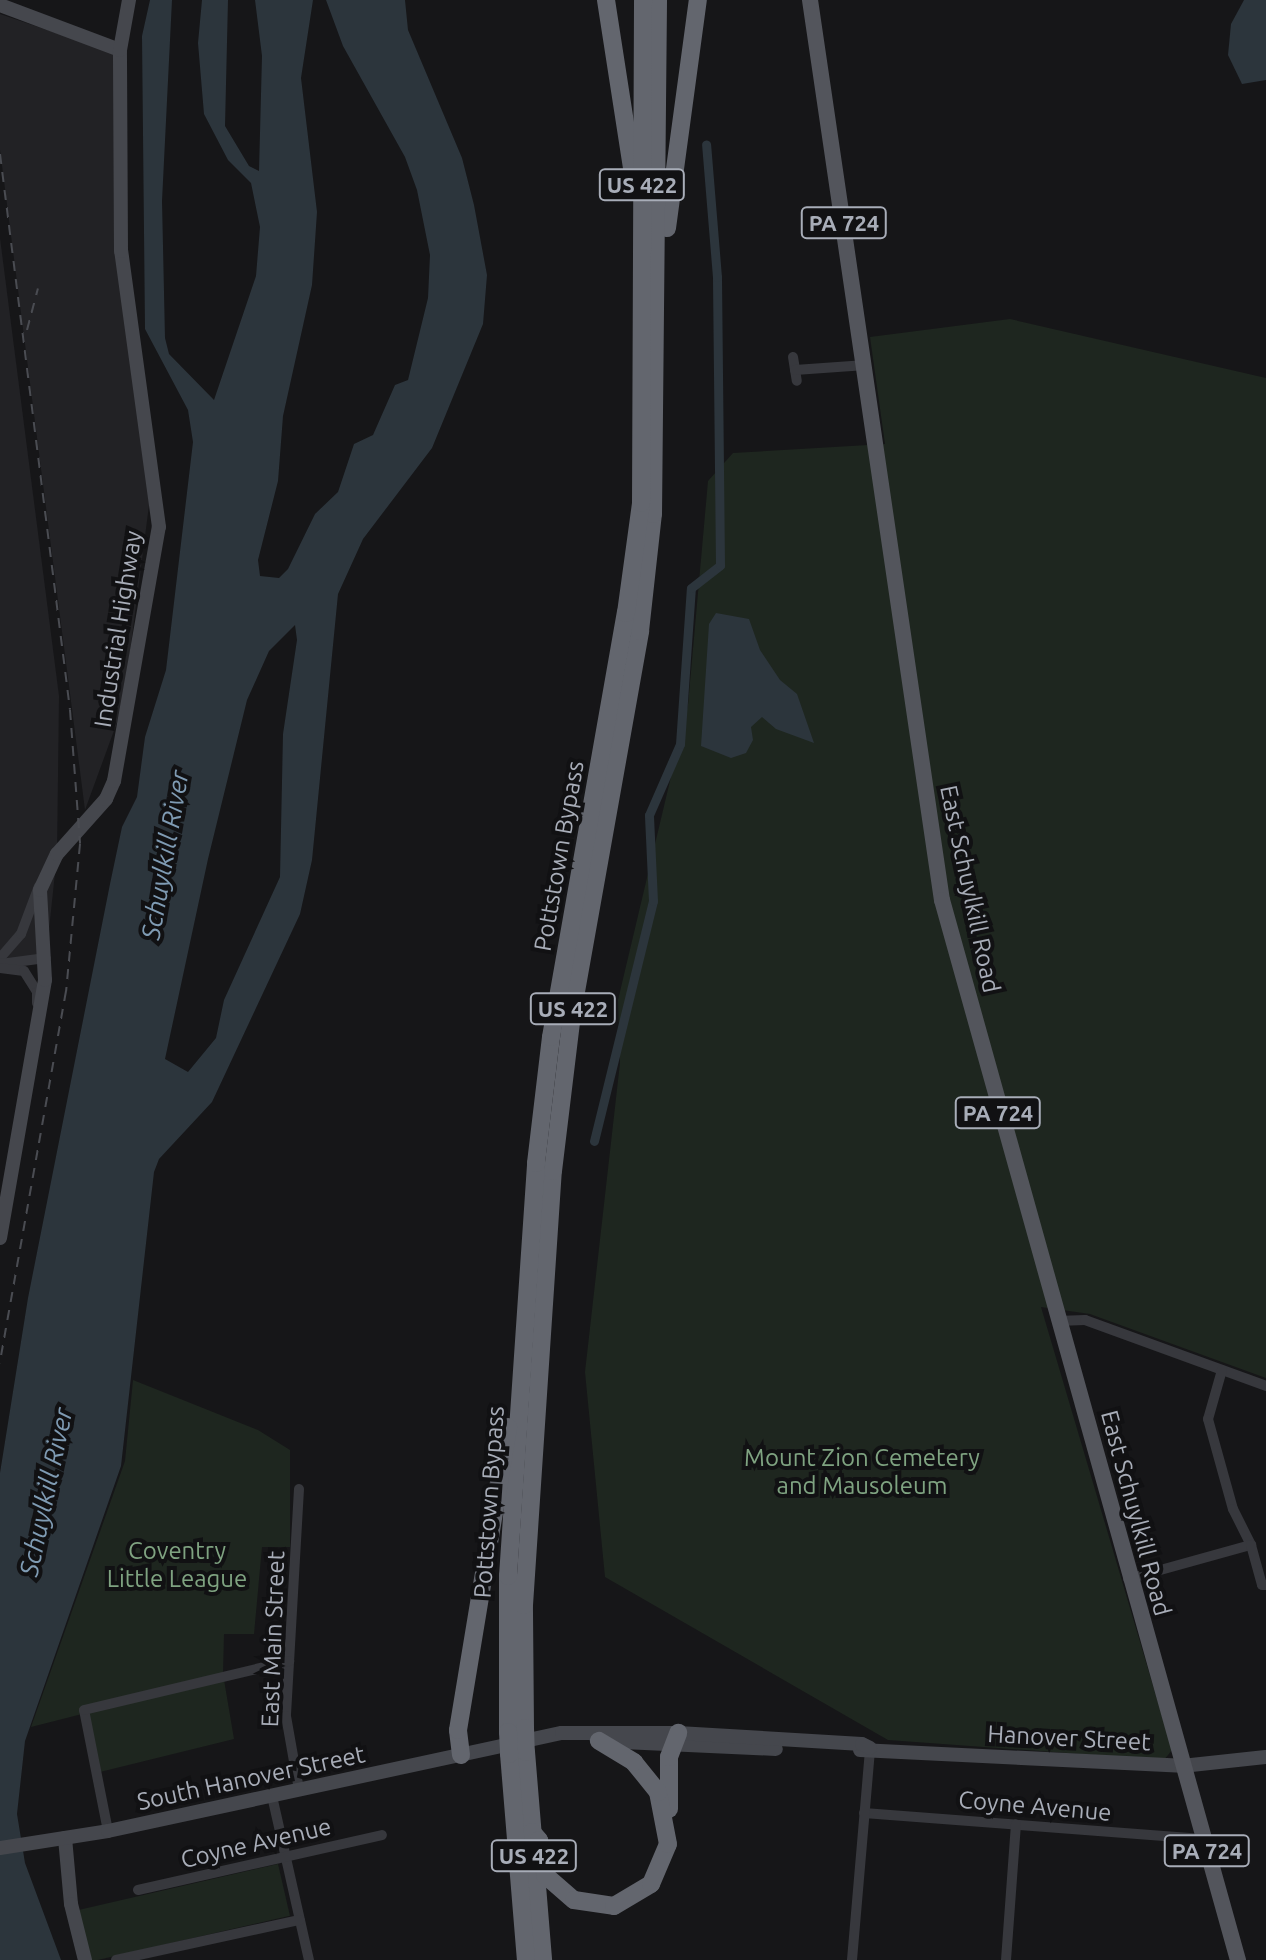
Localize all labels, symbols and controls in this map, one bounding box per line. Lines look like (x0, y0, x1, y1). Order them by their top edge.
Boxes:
road number: US 422 (598, 167, 686, 203)
road number: PA 724 (800, 205, 888, 241)
street label: Industrial Highway (88, 528, 148, 730)
street label: Pottstown Bypass (528, 759, 590, 953)
water label: Schuylkill River (135, 768, 195, 942)
street label: East Schuylkill Road (934, 783, 1006, 995)
road number: US 422 (529, 991, 617, 1027)
road number: PA 724 (954, 1095, 1042, 1131)
water label: Schuylkill River (13, 1405, 79, 1579)
street label: Pottstown Bypass (468, 1405, 510, 1599)
street label: East Schuylkill Road (1095, 1407, 1177, 1619)
park label: Mount Zion Cemetery and Mausoleum (744, 1444, 980, 1500)
park label: Coventry Little League (107, 1537, 247, 1593)
street label: East Main Street (256, 1550, 290, 1728)
street label: Hanover Street (987, 1719, 1151, 1757)
street label: South Hanover Street (134, 1740, 368, 1816)
street label: Coyne Avenue (957, 1785, 1113, 1827)
street label: Coyne Avenue (178, 1812, 334, 1874)
road number: PA 724 (1163, 1833, 1251, 1869)
road number: US 422 (490, 1838, 578, 1874)

